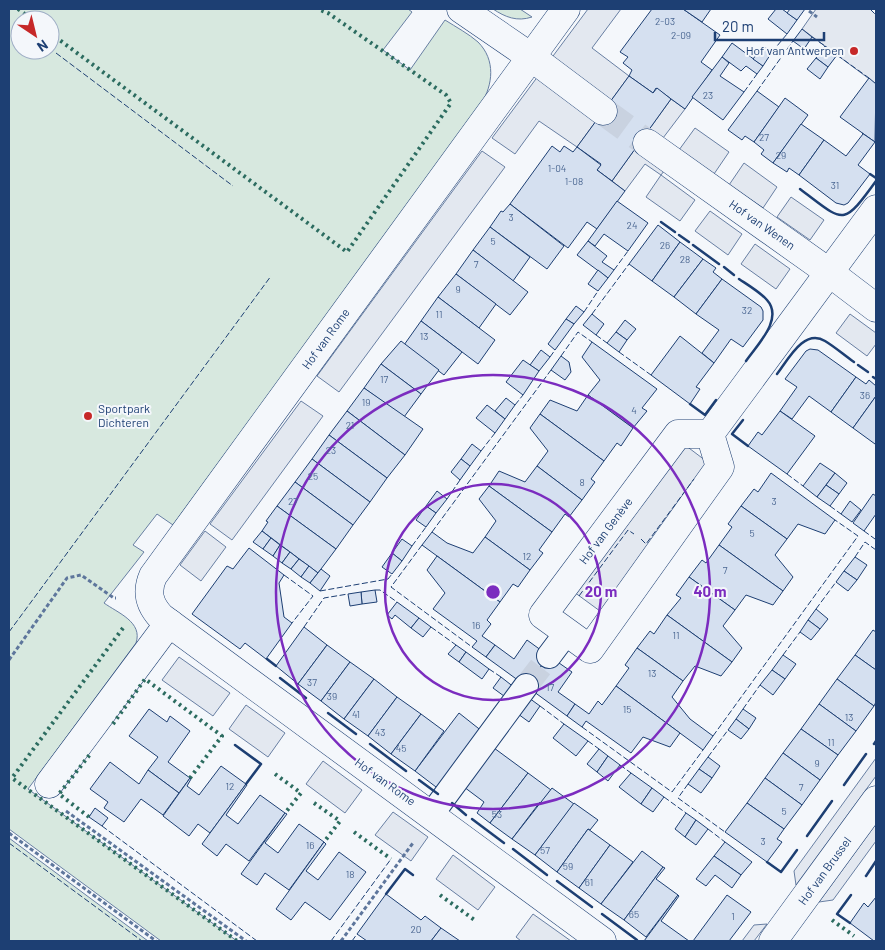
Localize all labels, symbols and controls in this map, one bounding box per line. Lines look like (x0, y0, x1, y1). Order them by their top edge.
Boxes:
north arrow (10, 10, 60, 60)
scale bar (715, 10, 824, 42)
house number: 2-03 (655, 15, 675, 27)
text: 20 m (722, 17, 754, 35)
house number: 2-09 (671, 29, 691, 41)
text: N (34, 36, 51, 56)
place label: Hof van Antwerpen (746, 43, 844, 57)
marker: Hof van Antwerpen (848, 45, 860, 57)
house number: 23 (703, 89, 713, 101)
house number: 27 (759, 131, 769, 143)
house number: 29 (776, 149, 786, 161)
house number: 1-04 (548, 162, 566, 174)
house number: 1-08 (565, 175, 583, 187)
house number: 31 (831, 179, 839, 191)
street label: Hof van Wenen (727, 196, 798, 252)
house number: 3 (508, 211, 514, 223)
house number: 24 (627, 219, 637, 231)
house number: 5 (490, 235, 496, 247)
house number: 26 (660, 239, 670, 251)
house number: 28 (680, 253, 690, 265)
house number: 7 (474, 258, 479, 270)
house number: 9 (455, 283, 461, 295)
house number: 32 (742, 304, 752, 316)
street label: Hof van Rome (298, 305, 352, 372)
house number: 11 (435, 308, 443, 320)
house number: 13 (420, 330, 428, 342)
house number: 17 (380, 373, 388, 385)
house number: 36 (860, 389, 870, 401)
house number: 19 (362, 396, 370, 408)
place label: Sportpark Dichteren (98, 401, 150, 429)
house number: 4 (631, 404, 637, 416)
marker: Sportpark Dichteren (82, 410, 94, 422)
house number: 21 (346, 419, 354, 431)
house number: 23 (326, 444, 336, 456)
house number: 25 (308, 470, 318, 482)
house number: 8 (579, 476, 585, 488)
street label: Hof van Genève (576, 494, 635, 566)
house number: 27 (288, 495, 298, 507)
house number: 3 (771, 495, 777, 507)
house number: 5 (749, 527, 755, 539)
house number: 12 (523, 550, 531, 562)
house number: 7 (723, 564, 728, 576)
text: 20 m (585, 582, 617, 600)
text: 40 m (693, 582, 727, 600)
centre of rings (484, 583, 502, 601)
house number: 16 (472, 619, 480, 631)
house number: 11 (672, 629, 680, 641)
house number: 13 (648, 667, 656, 679)
house number: 37 (307, 676, 317, 688)
house number: 17 (546, 681, 554, 693)
house number: 39 (327, 690, 337, 702)
house number: 15 (623, 703, 631, 715)
house number: 41 (352, 708, 360, 720)
house number: 13 (845, 711, 853, 723)
house number: 43 (375, 726, 385, 738)
house number: 11 (827, 736, 835, 748)
house number: 45 (396, 742, 406, 754)
street label: Hof van Rome (352, 754, 419, 808)
house number: 9 (814, 757, 820, 769)
house number: 12 (226, 780, 234, 792)
house number: 7 (799, 781, 804, 793)
house number: 5 (781, 805, 787, 817)
house number: 53 (492, 808, 502, 820)
street label: Hof van Brussel (795, 834, 853, 907)
house number: 3 (760, 835, 766, 847)
house number: 16 (306, 839, 314, 851)
house number: 57 (540, 844, 550, 856)
house number: 59 (563, 860, 573, 872)
house number: 18 (346, 868, 354, 880)
house number: 61 (585, 876, 593, 888)
house number: 65 (629, 908, 639, 920)
house number: 1 (731, 910, 735, 922)
house number: 20 (410, 923, 422, 935)

